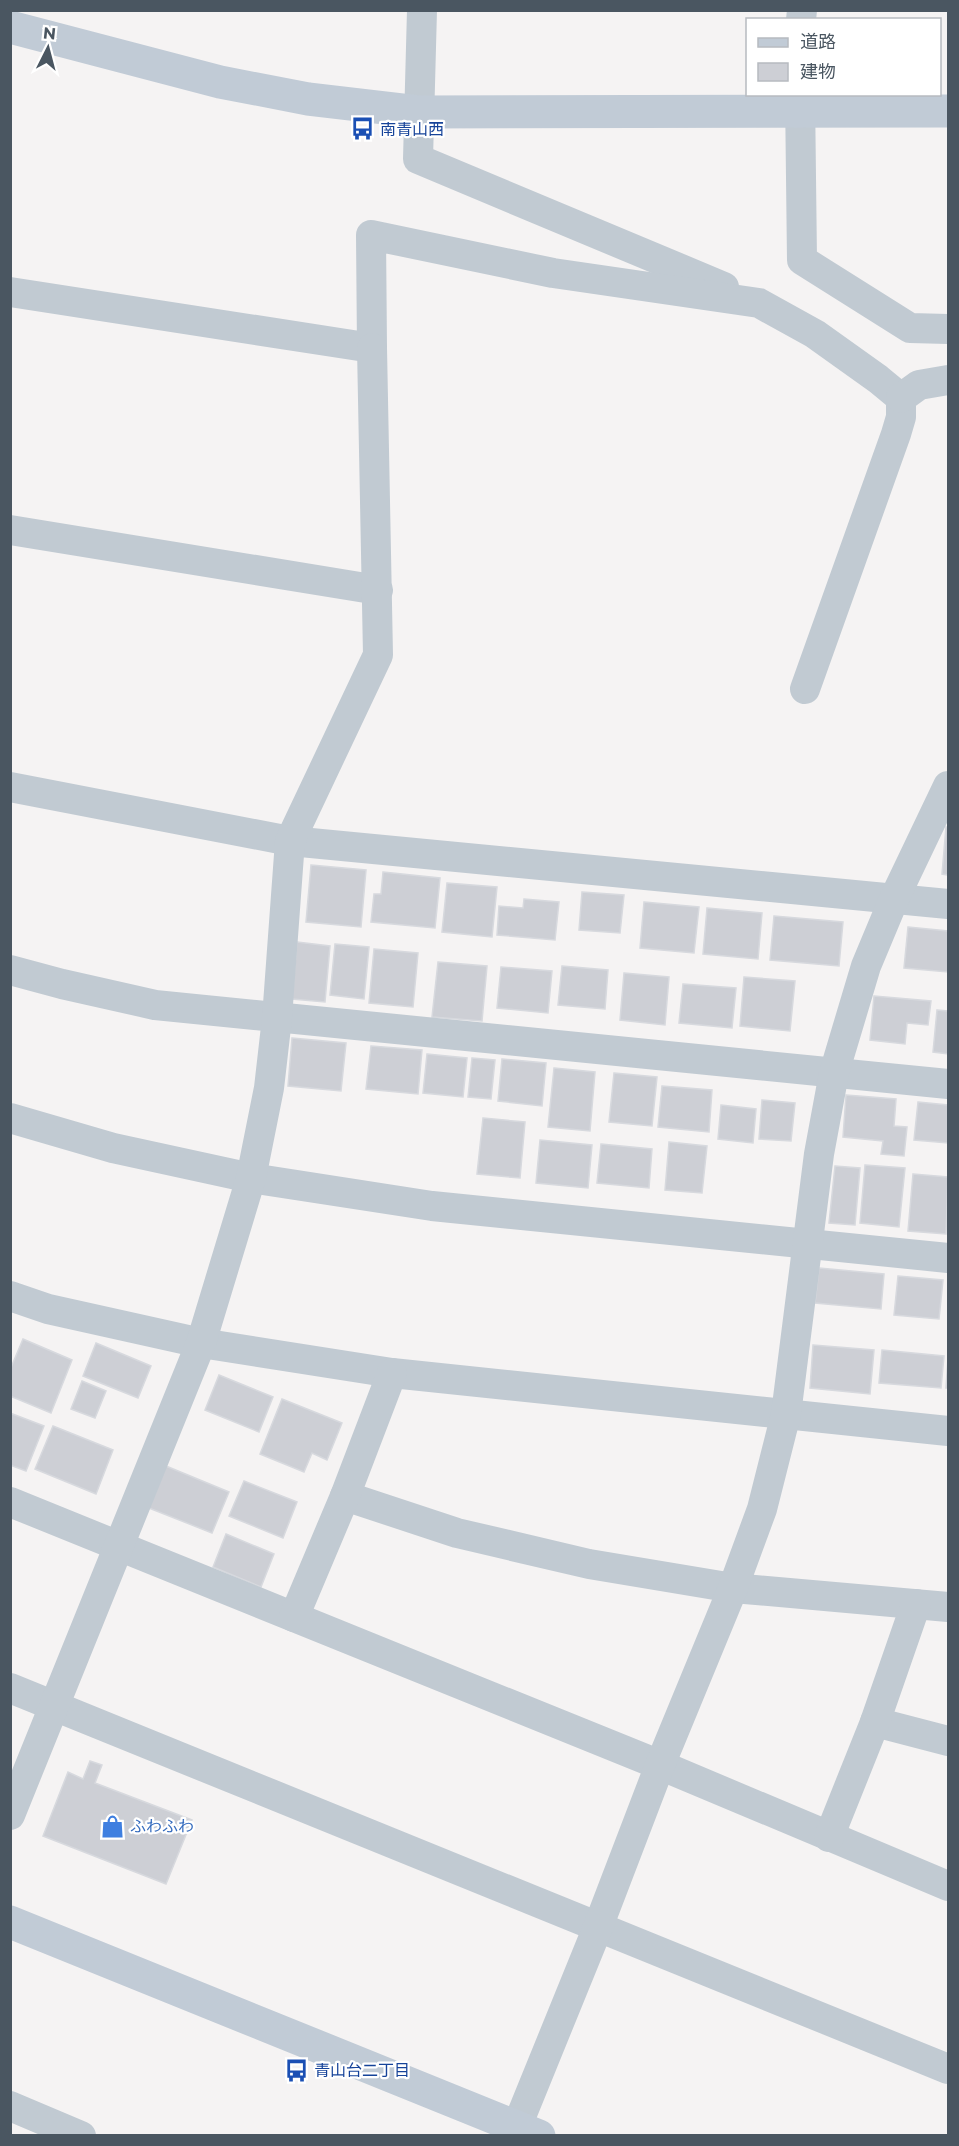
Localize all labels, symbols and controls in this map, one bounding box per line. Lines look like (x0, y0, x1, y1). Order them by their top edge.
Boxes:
north arrow (18, 18, 78, 78)
legend (746, 18, 941, 96)
text: N (42, 23, 57, 44)
text: 道路 (800, 31, 836, 53)
text: 建物 (800, 61, 836, 83)
bus stop icon: 南青山西 (349, 116, 375, 142)
place label: 南青山西 (380, 120, 444, 139)
shop icon: ふわふわ (99, 1813, 125, 1839)
place label: ふわふわ (130, 1817, 194, 1836)
bus stop icon: 青山台二丁目 (283, 2057, 309, 2083)
place label: 青山台二丁目 (314, 2061, 410, 2080)

